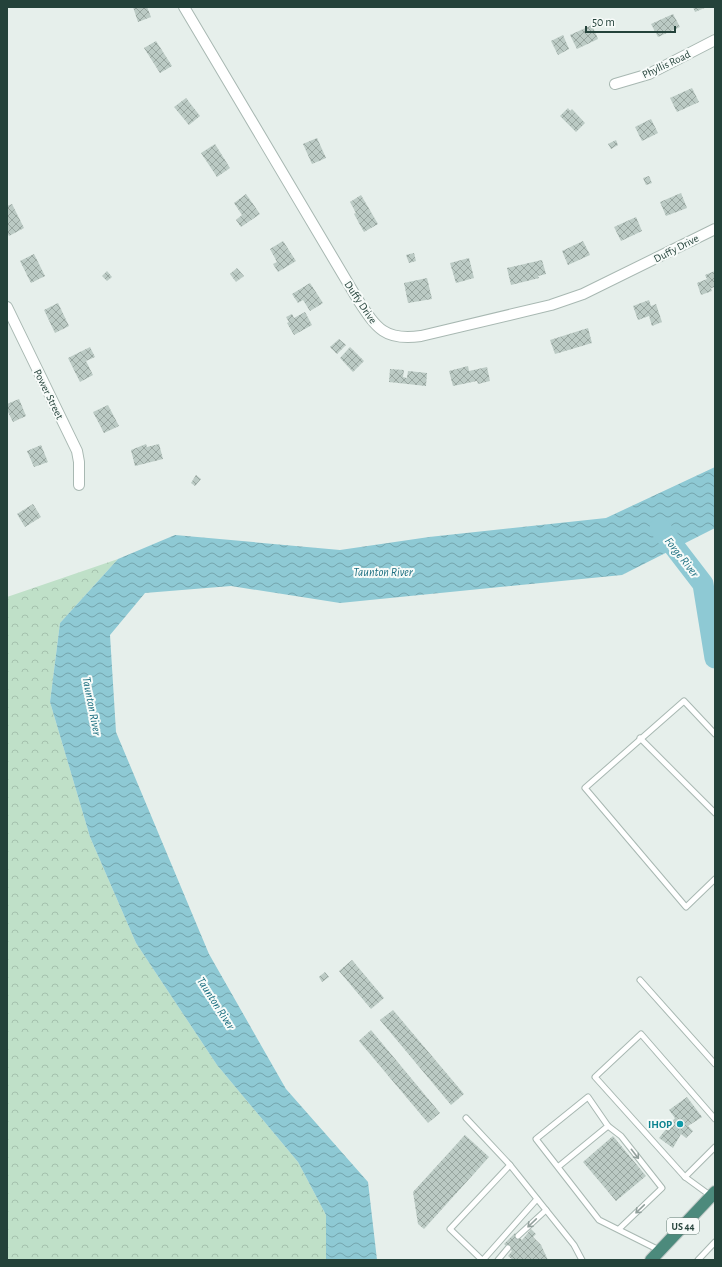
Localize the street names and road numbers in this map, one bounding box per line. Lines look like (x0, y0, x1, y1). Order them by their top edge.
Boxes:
street label: Phyllis Road (640, 48, 692, 80)
street label: Duffy Drive (652, 232, 700, 264)
street label: Duffy Drive (342, 279, 379, 326)
street label: Power Street (32, 367, 66, 421)
road number: US 44 (667, 1218, 699, 1234)

